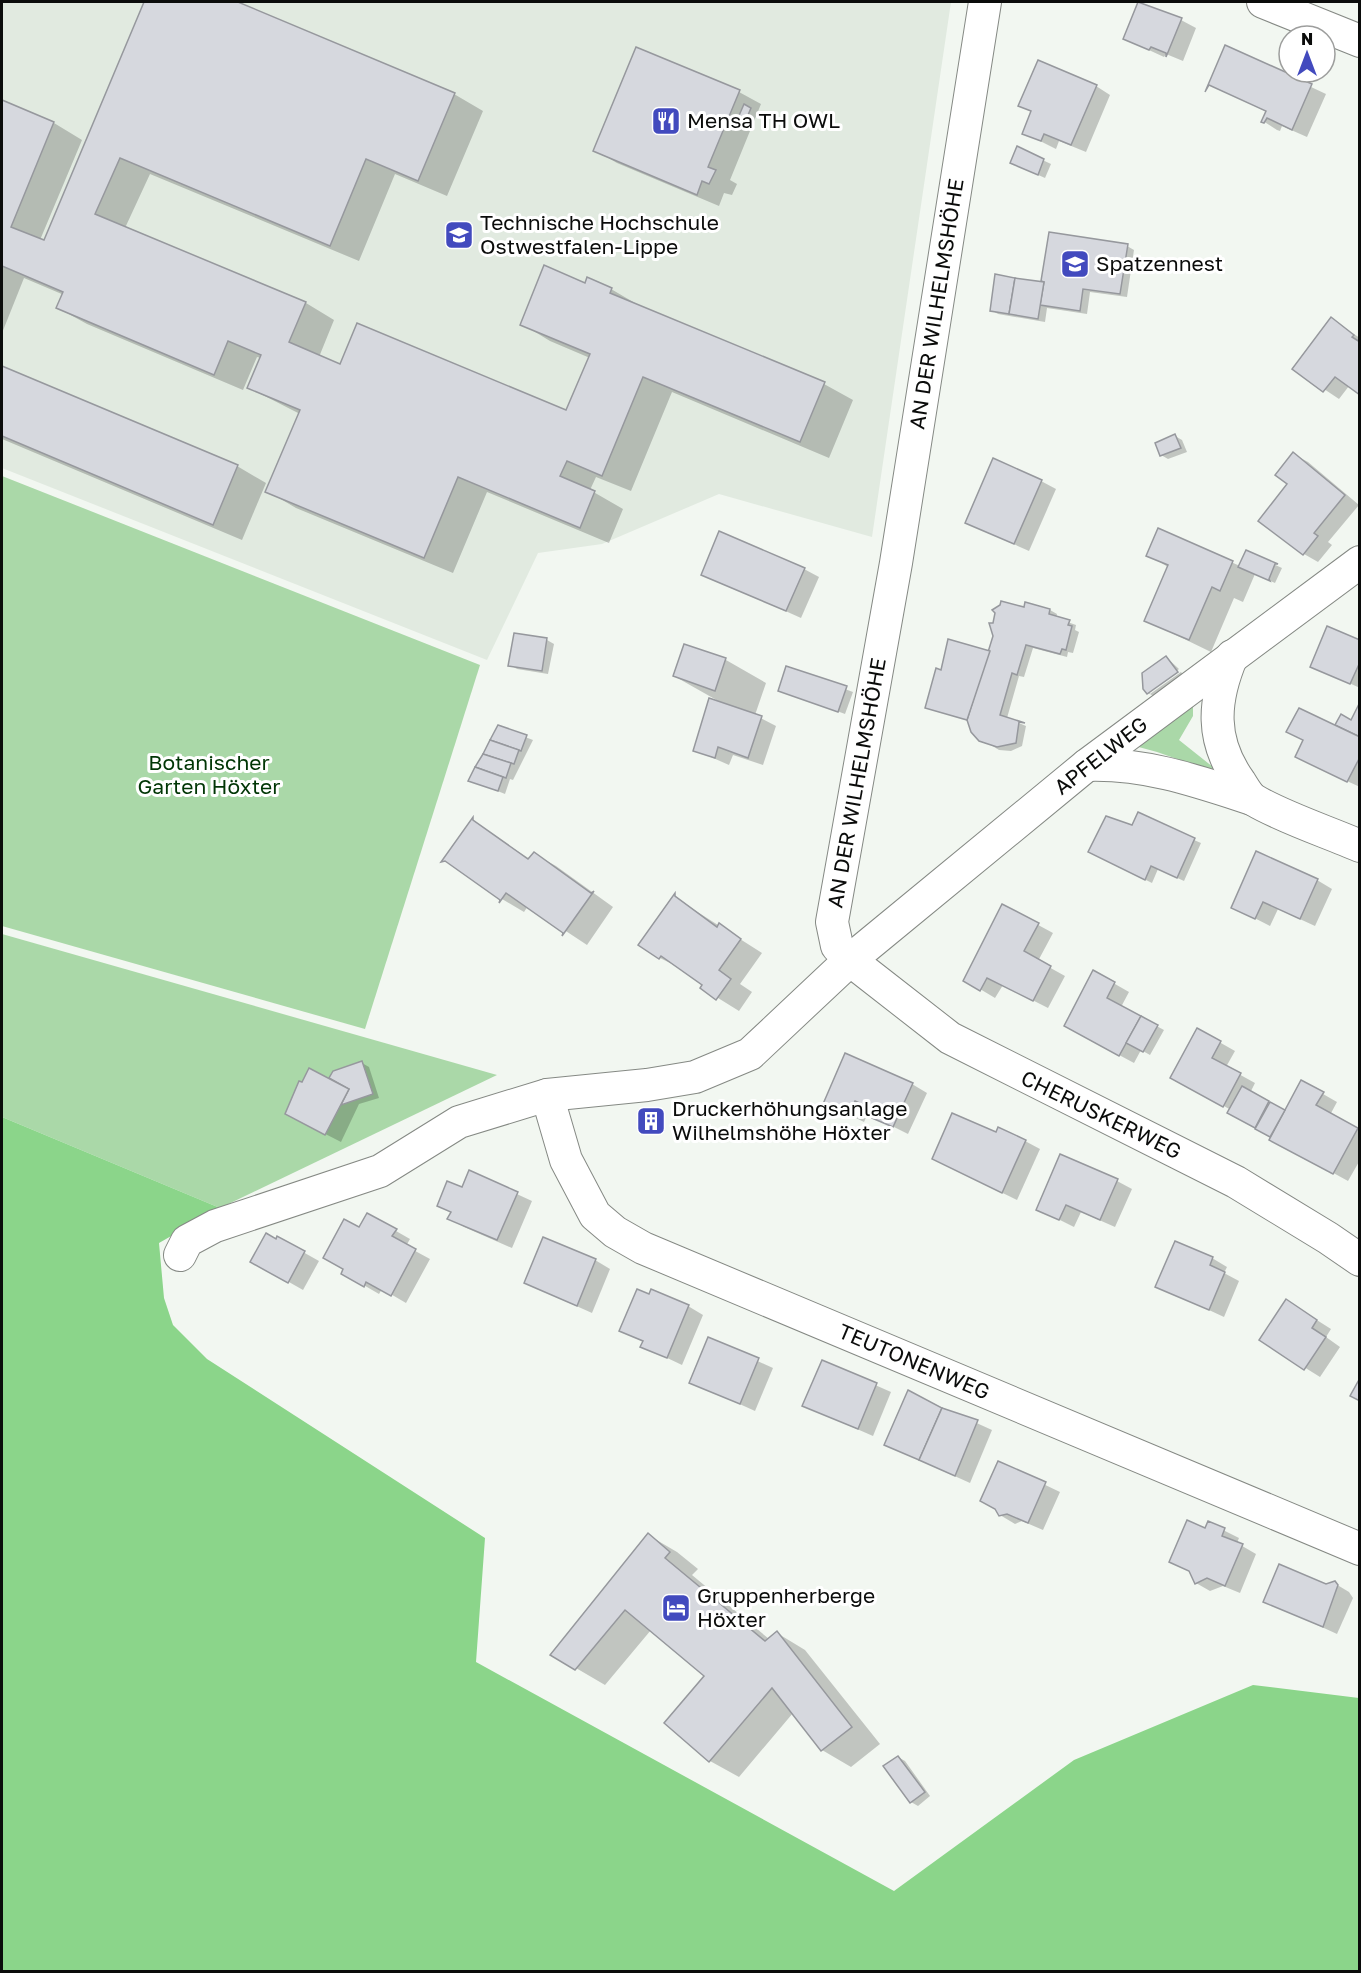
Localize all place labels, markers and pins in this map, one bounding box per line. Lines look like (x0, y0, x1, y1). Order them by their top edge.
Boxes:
restaurant icon: Mensa TH OWL (650, 105, 682, 137)
place label: Mensa TH OWL (687, 107, 840, 133)
place label: Technische Hochschule Ostwestfalen-Lippe (480, 209, 719, 259)
school or university icon: Technische Hochschule Ostwestfalen-Lippe (443, 219, 475, 251)
school or university icon: Spatzennest (1059, 248, 1091, 280)
place label: Spatzennest (1096, 250, 1223, 276)
place label: Druckerhöhungsanlage Wilhelmshöhe Höxter (672, 1095, 907, 1145)
building icon: Druckerhöhungsanlage Wilhelmshöhe Höxter (635, 1105, 667, 1137)
place label: Gruppenherberge Höxter (697, 1582, 875, 1632)
hotel icon: Gruppenherberge Höxter (660, 1592, 692, 1624)

